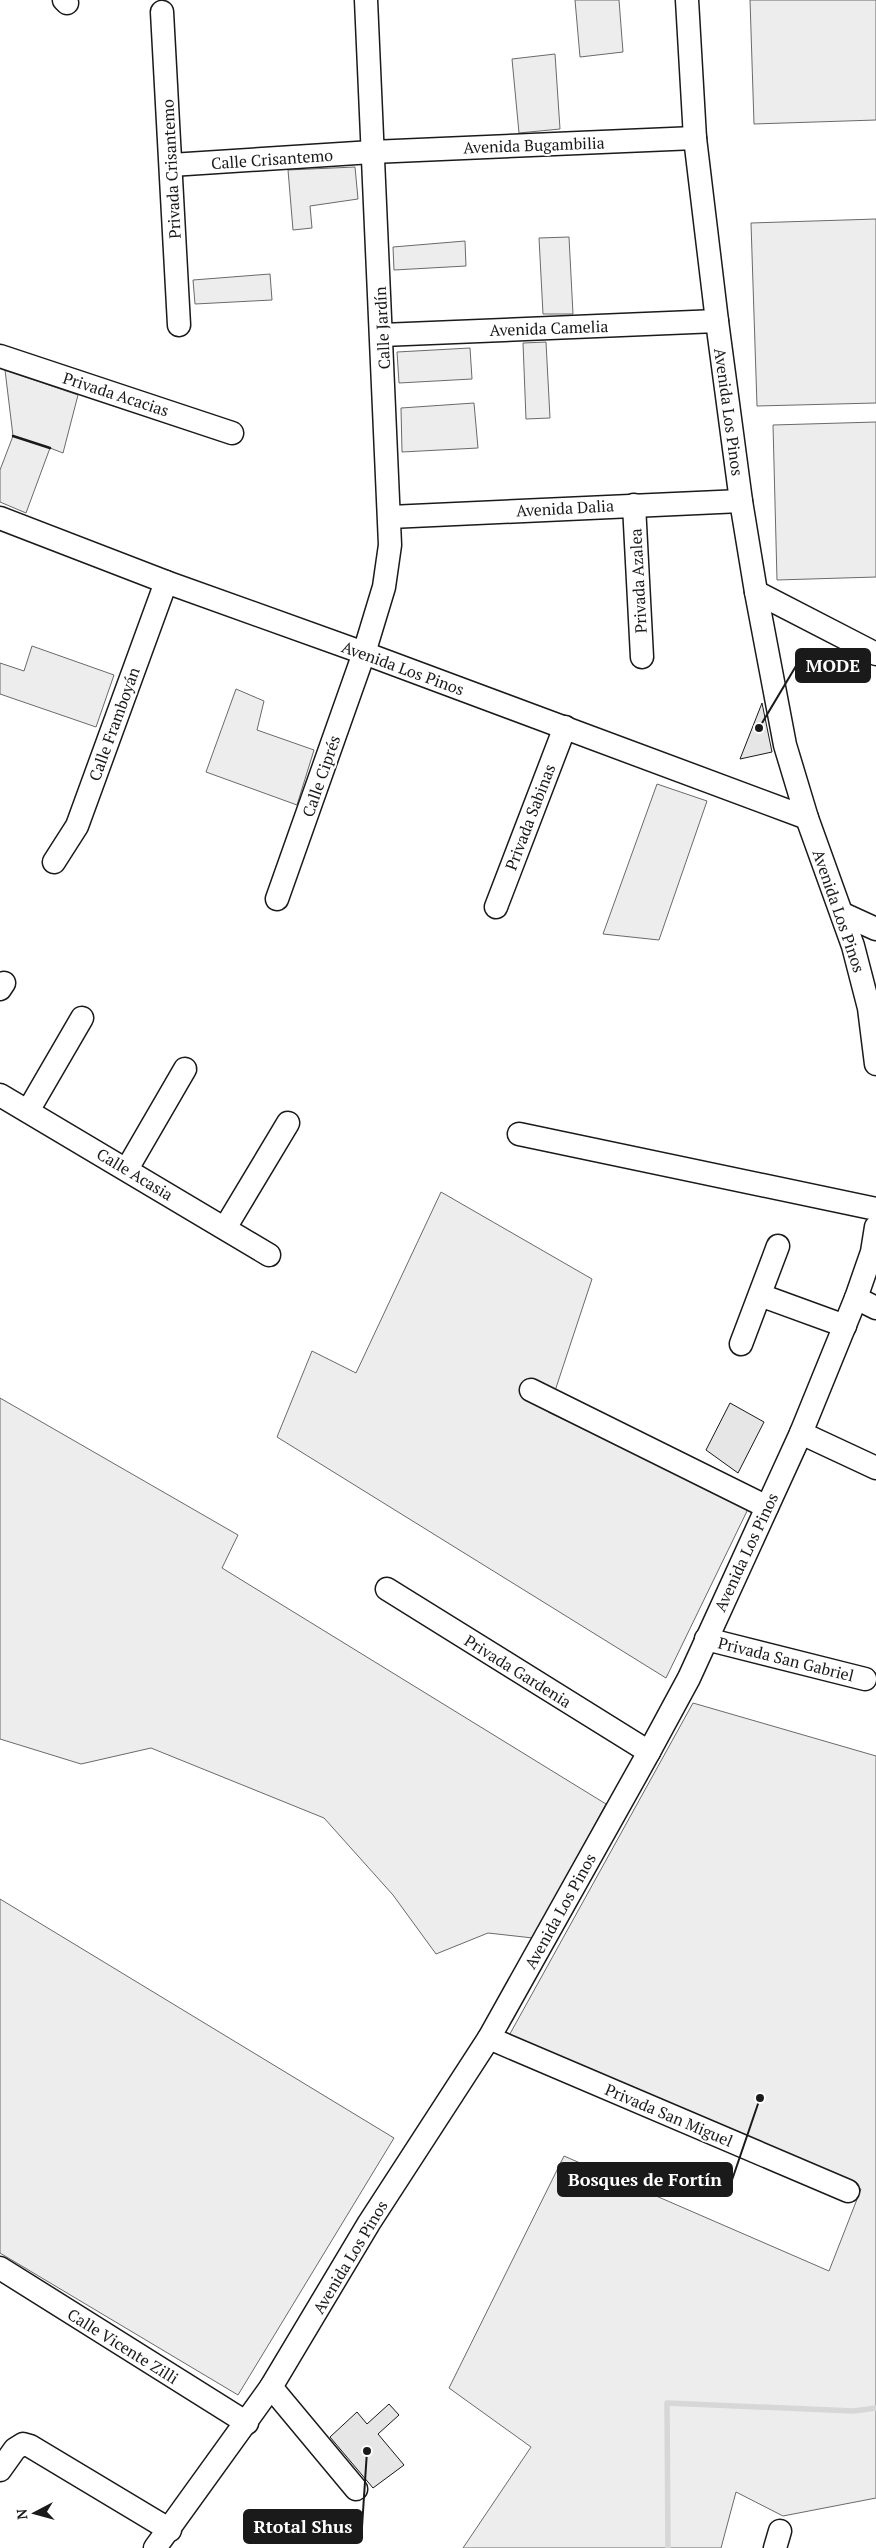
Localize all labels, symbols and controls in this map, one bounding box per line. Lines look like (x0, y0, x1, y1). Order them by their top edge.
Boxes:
street label: Privada Crisantemo (156, 98, 186, 239)
street label: Avenida Bugambilia (463, 132, 605, 158)
street label: Calle Crisantemo (210, 144, 334, 174)
street label: Calle Jardín (369, 286, 395, 370)
street label: Avenida Camelia (489, 315, 609, 341)
street label: Avenida Los Pinos (709, 347, 749, 477)
street label: Privada Acacias (60, 366, 172, 422)
street label: Avenida Dalia (516, 494, 614, 522)
street label: Privada Azalea (624, 528, 652, 634)
street label: Avenida Los Pinos (339, 636, 467, 700)
callout: MODE (796, 649, 870, 682)
text: MODE (806, 653, 860, 677)
street label: Calle Framboyán (83, 664, 145, 784)
street label: Calle Ciprés (297, 732, 345, 820)
street label: Privada Sabinas (500, 761, 560, 873)
street label: Avenida Los Pinos (808, 846, 870, 976)
street label: Calle Acasia (93, 1143, 177, 1205)
street label: Avenida Los Pinos (709, 1489, 783, 1615)
street label: Privada Gardenia (460, 1629, 576, 1713)
street label: Privada San Gabriel (716, 1631, 856, 1687)
street label: Avenida Los Pinos (519, 1849, 601, 1973)
street label: Privada San Miguel (602, 2078, 736, 2152)
callout: Bosques de Fortín (558, 2163, 732, 2196)
text: Bosques de Fortín (568, 2167, 722, 2191)
street label: Avenida Los Pinos (307, 2196, 393, 2318)
street label: Calle Vicente Zilli (63, 2303, 183, 2389)
north arrow (10, 2488, 60, 2538)
text: N (12, 2508, 32, 2521)
callout: Rtotal Shus (244, 2510, 362, 2543)
text: Rtotal Shus (254, 2514, 352, 2538)

